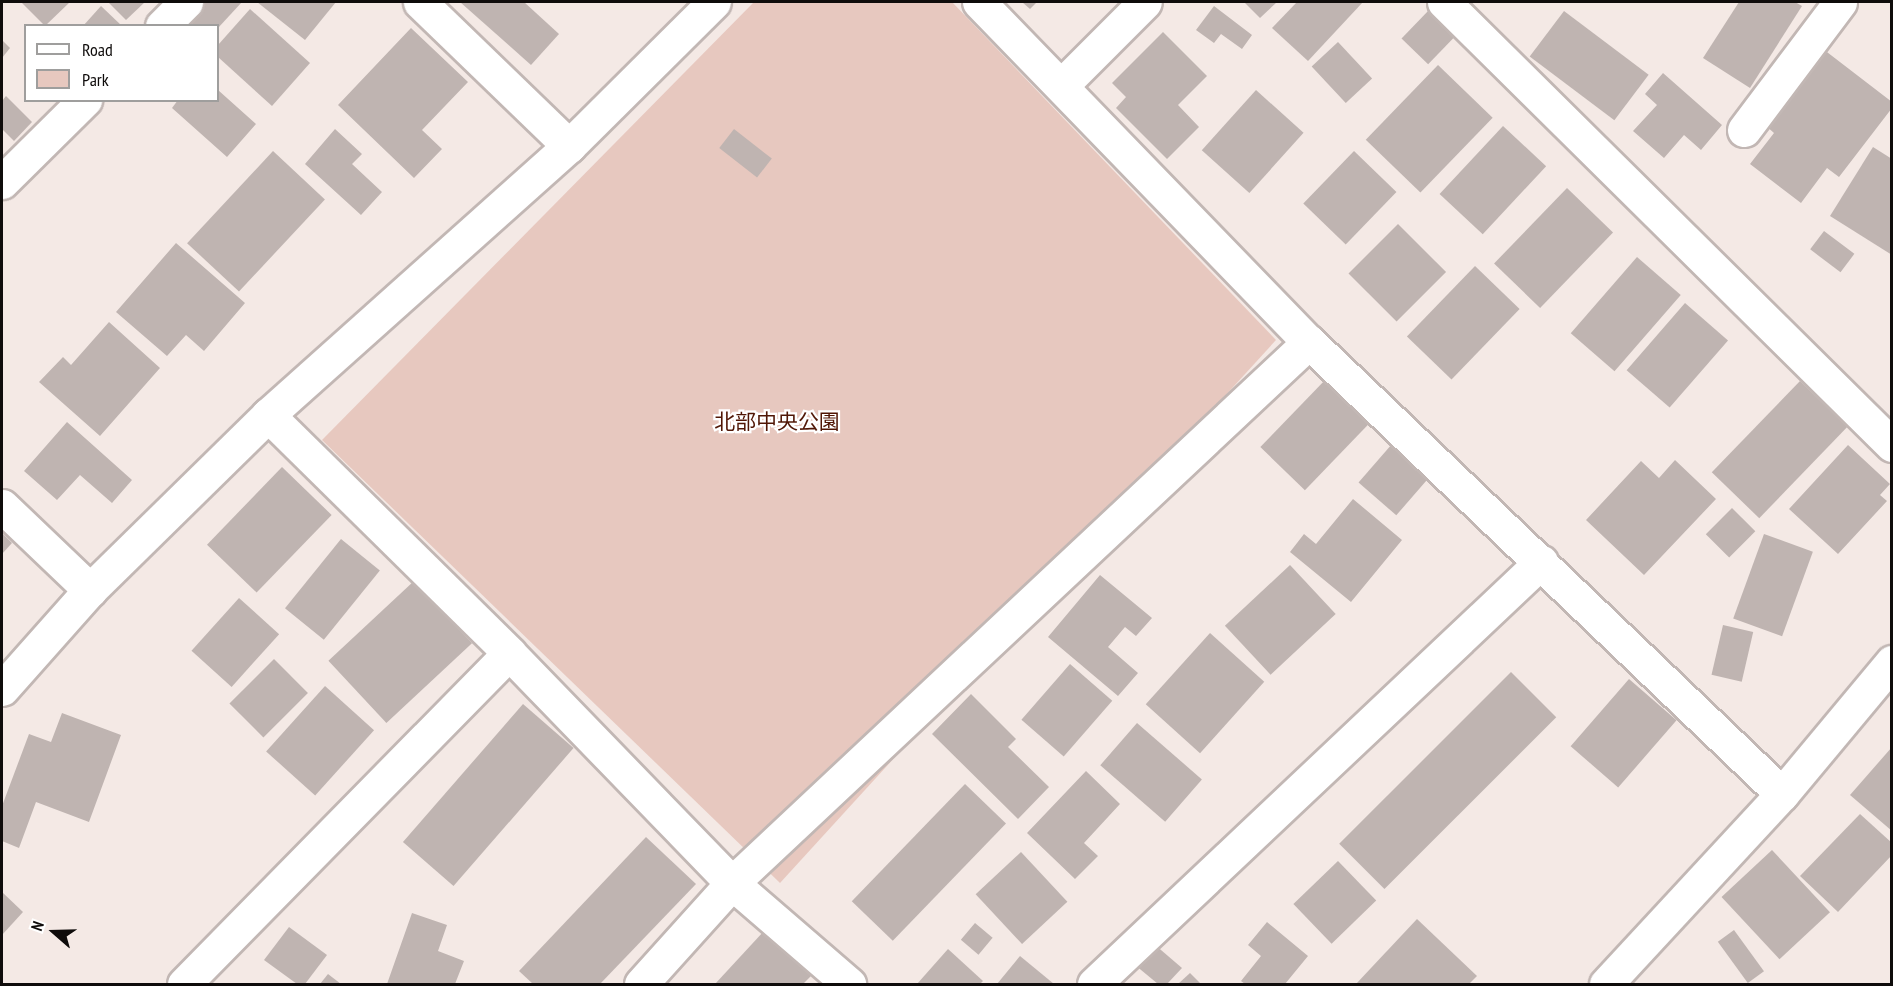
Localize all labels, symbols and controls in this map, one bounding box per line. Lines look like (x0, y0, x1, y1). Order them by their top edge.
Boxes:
legend (24, 24, 219, 102)
text: Road (82, 38, 113, 61)
text: Park (82, 68, 109, 91)
park label: 北部中央公園 (714, 409, 840, 435)
north arrow (24, 902, 84, 962)
text: N (26, 918, 48, 933)

